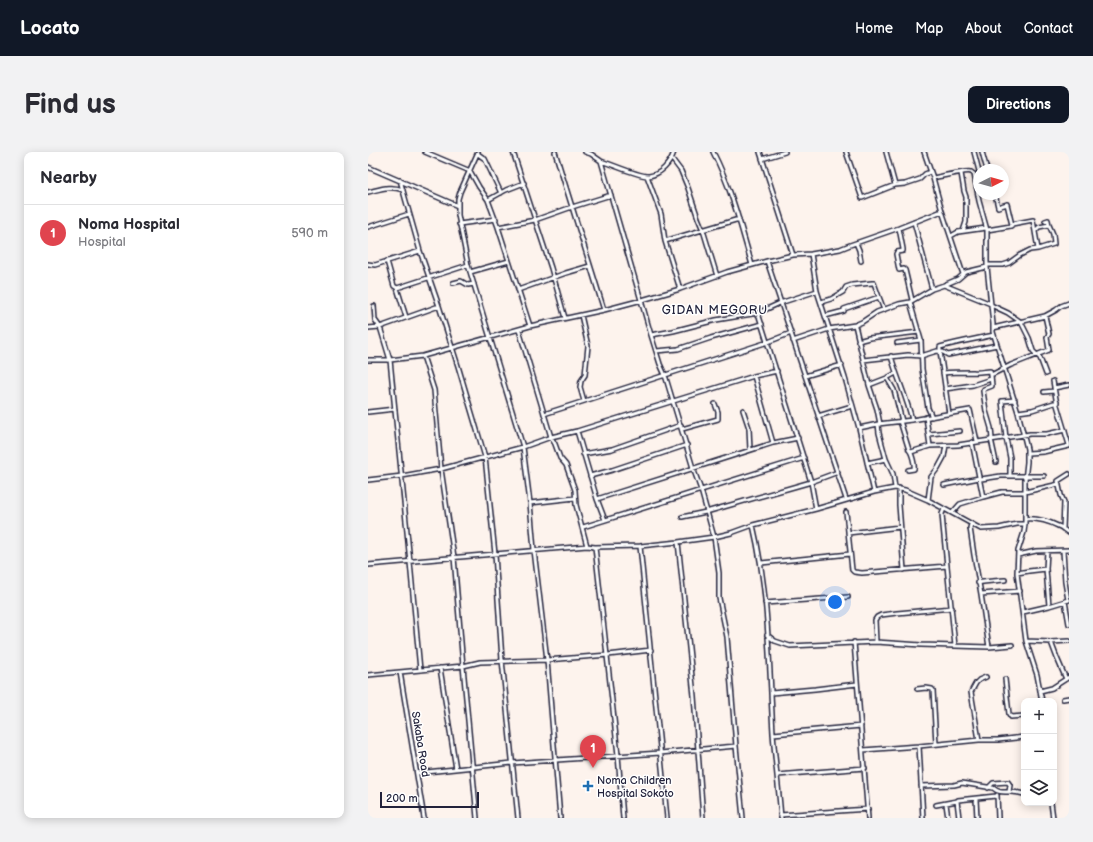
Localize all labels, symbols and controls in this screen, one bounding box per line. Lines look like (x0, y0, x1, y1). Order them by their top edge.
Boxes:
text: Locato (20, 17, 80, 40)
text: Home (855, 20, 893, 37)
text: Map (915, 20, 943, 37)
text: About (965, 20, 1002, 37)
text: Contact (1024, 20, 1073, 37)
button: Directions (968, 86, 1069, 123)
text: Find us (24, 88, 116, 121)
north arrow (973, 164, 1009, 200)
text: Nearby (40, 168, 97, 188)
text: Noma Hospital (78, 215, 180, 234)
text: 1 (50, 225, 56, 241)
text: 590 m (291, 225, 328, 241)
text: Hospital (78, 234, 126, 250)
district label: GIDAN MEGORU (662, 303, 768, 318)
your location (825, 592, 845, 612)
map controls (1021, 698, 1057, 806)
button: + (1021, 698, 1057, 734)
street label: Sakaba Road (409, 710, 432, 778)
button: − (1021, 734, 1057, 770)
pin: 1 (580, 735, 606, 768)
button: layers (1021, 770, 1057, 806)
place label: Noma Children Hospital Sokoto (597, 774, 674, 800)
marker: Noma Children Hospital Sokoto (582, 780, 594, 792)
scale bar (380, 790, 479, 809)
text: 200 m (386, 792, 418, 805)

